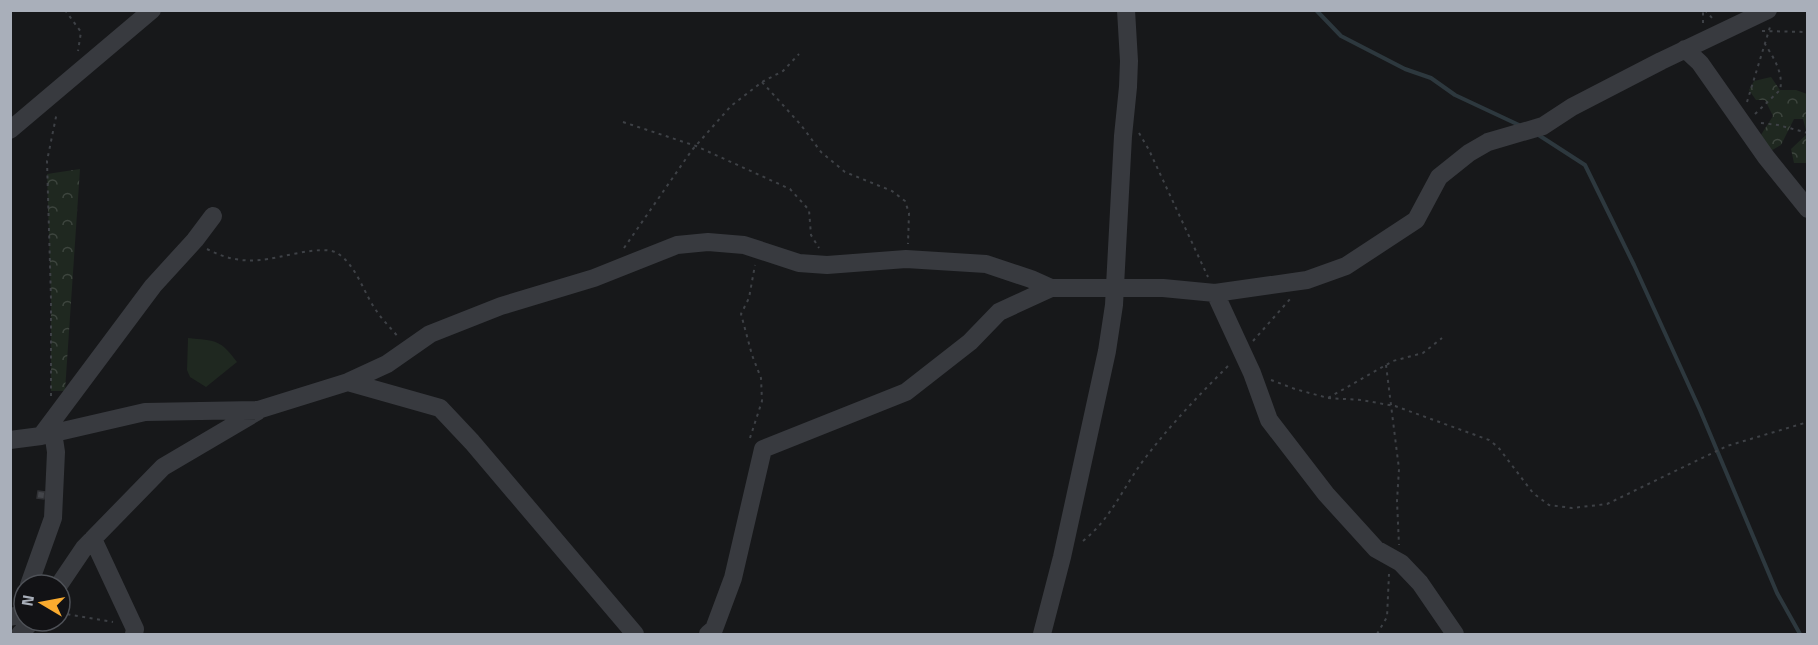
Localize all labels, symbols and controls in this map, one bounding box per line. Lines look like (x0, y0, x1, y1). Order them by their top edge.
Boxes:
north arrow (12, 573, 72, 633)
text: N (14, 593, 40, 608)

